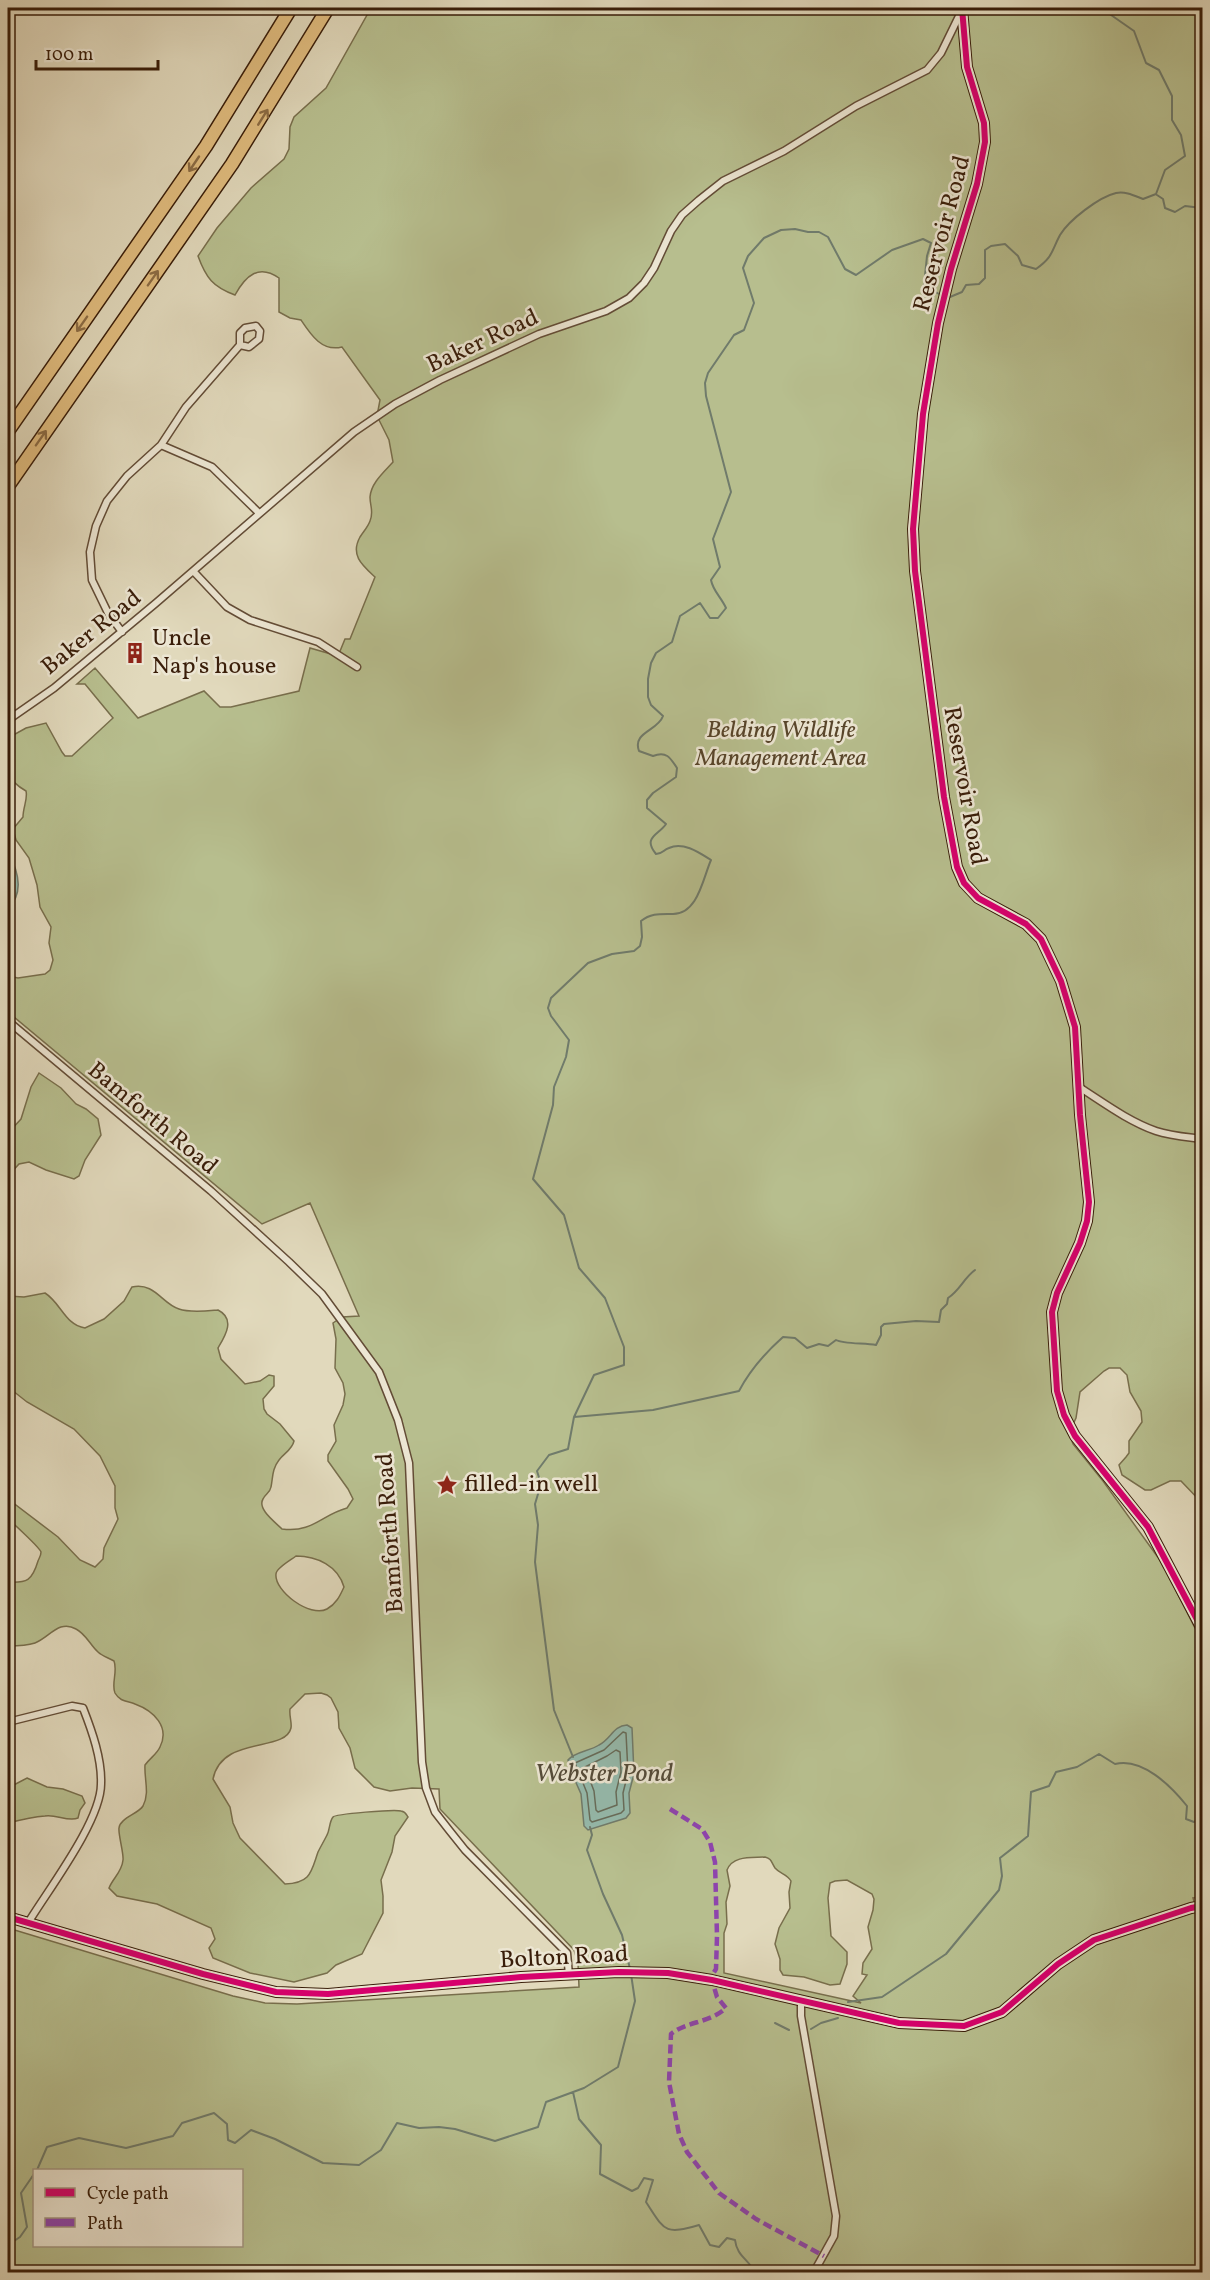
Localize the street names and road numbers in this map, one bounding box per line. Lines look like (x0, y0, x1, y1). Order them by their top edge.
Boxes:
street label: Reservoir Road (906, 152, 980, 316)
street label: Baker Road (421, 301, 545, 383)
street label: Baker Road (35, 582, 149, 684)
street label: Reservoir Road (933, 704, 995, 868)
street label: Bamforth Road (79, 1054, 225, 1184)
street label: Bamforth Road (368, 1452, 414, 1614)
street label: Bolton Road (499, 1938, 629, 1978)

